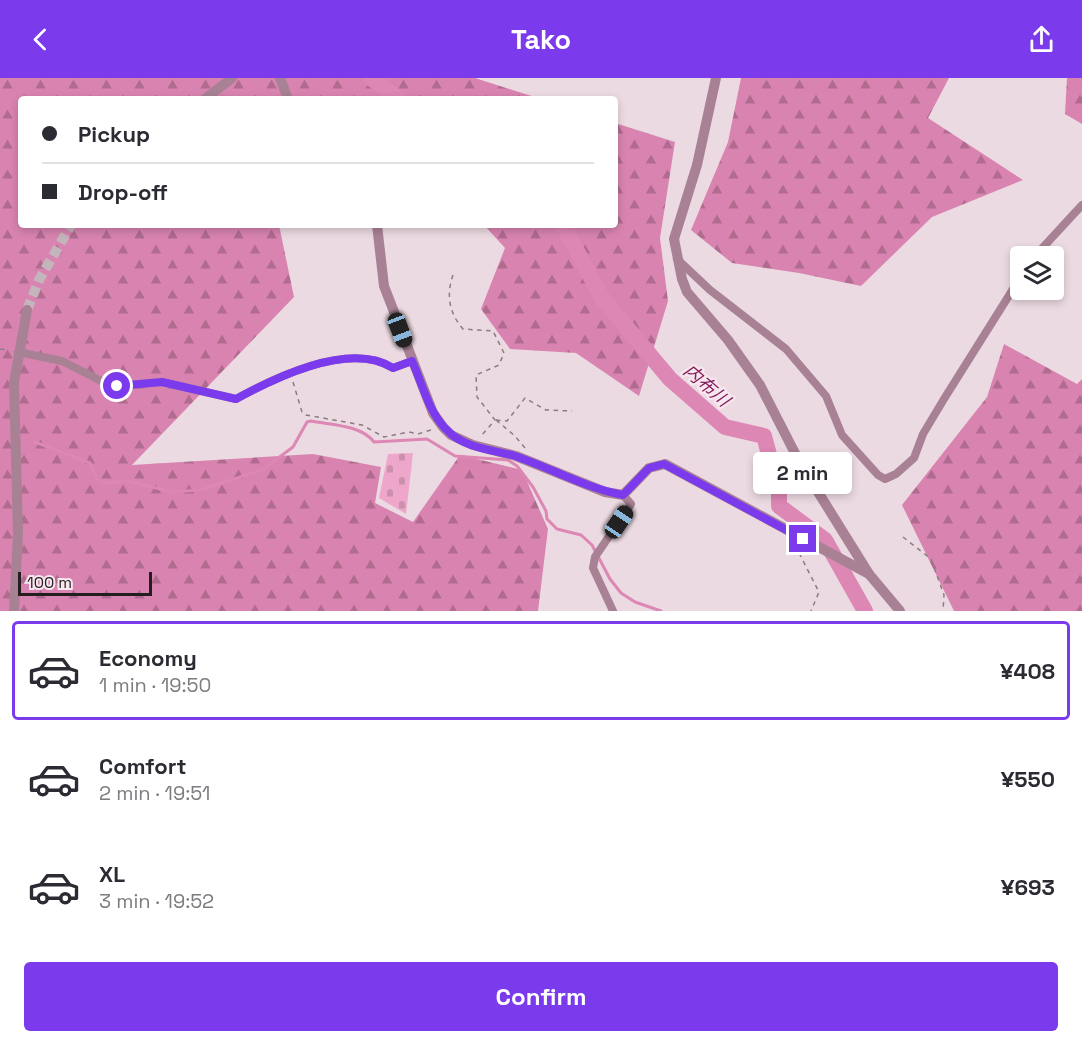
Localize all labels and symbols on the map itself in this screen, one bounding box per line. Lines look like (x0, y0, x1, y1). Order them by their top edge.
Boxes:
car (385, 310, 415, 350)
water label: 内布川 (679, 359, 736, 413)
route start (103, 372, 130, 399)
callout: 2 min (754, 452, 852, 494)
car (601, 502, 637, 542)
route end (789, 525, 816, 552)
scale bar (18, 569, 152, 596)

